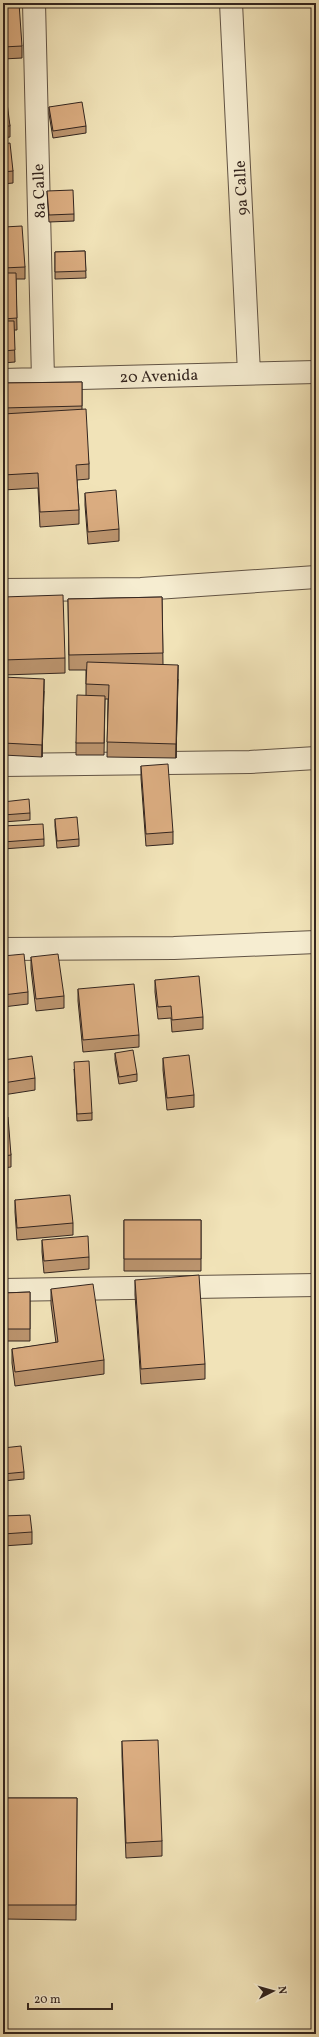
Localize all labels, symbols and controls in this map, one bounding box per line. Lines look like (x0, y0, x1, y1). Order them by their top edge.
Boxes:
street label: 9a Calle (230, 160, 254, 216)
street label: 8a Calle (28, 163, 52, 219)
street label: 20 Avenida (119, 365, 199, 389)
north arrow (253, 1971, 293, 2011)
scale bar (28, 1985, 112, 2011)
text: N (274, 1985, 289, 1995)
text: 20 m (34, 1992, 61, 2008)

